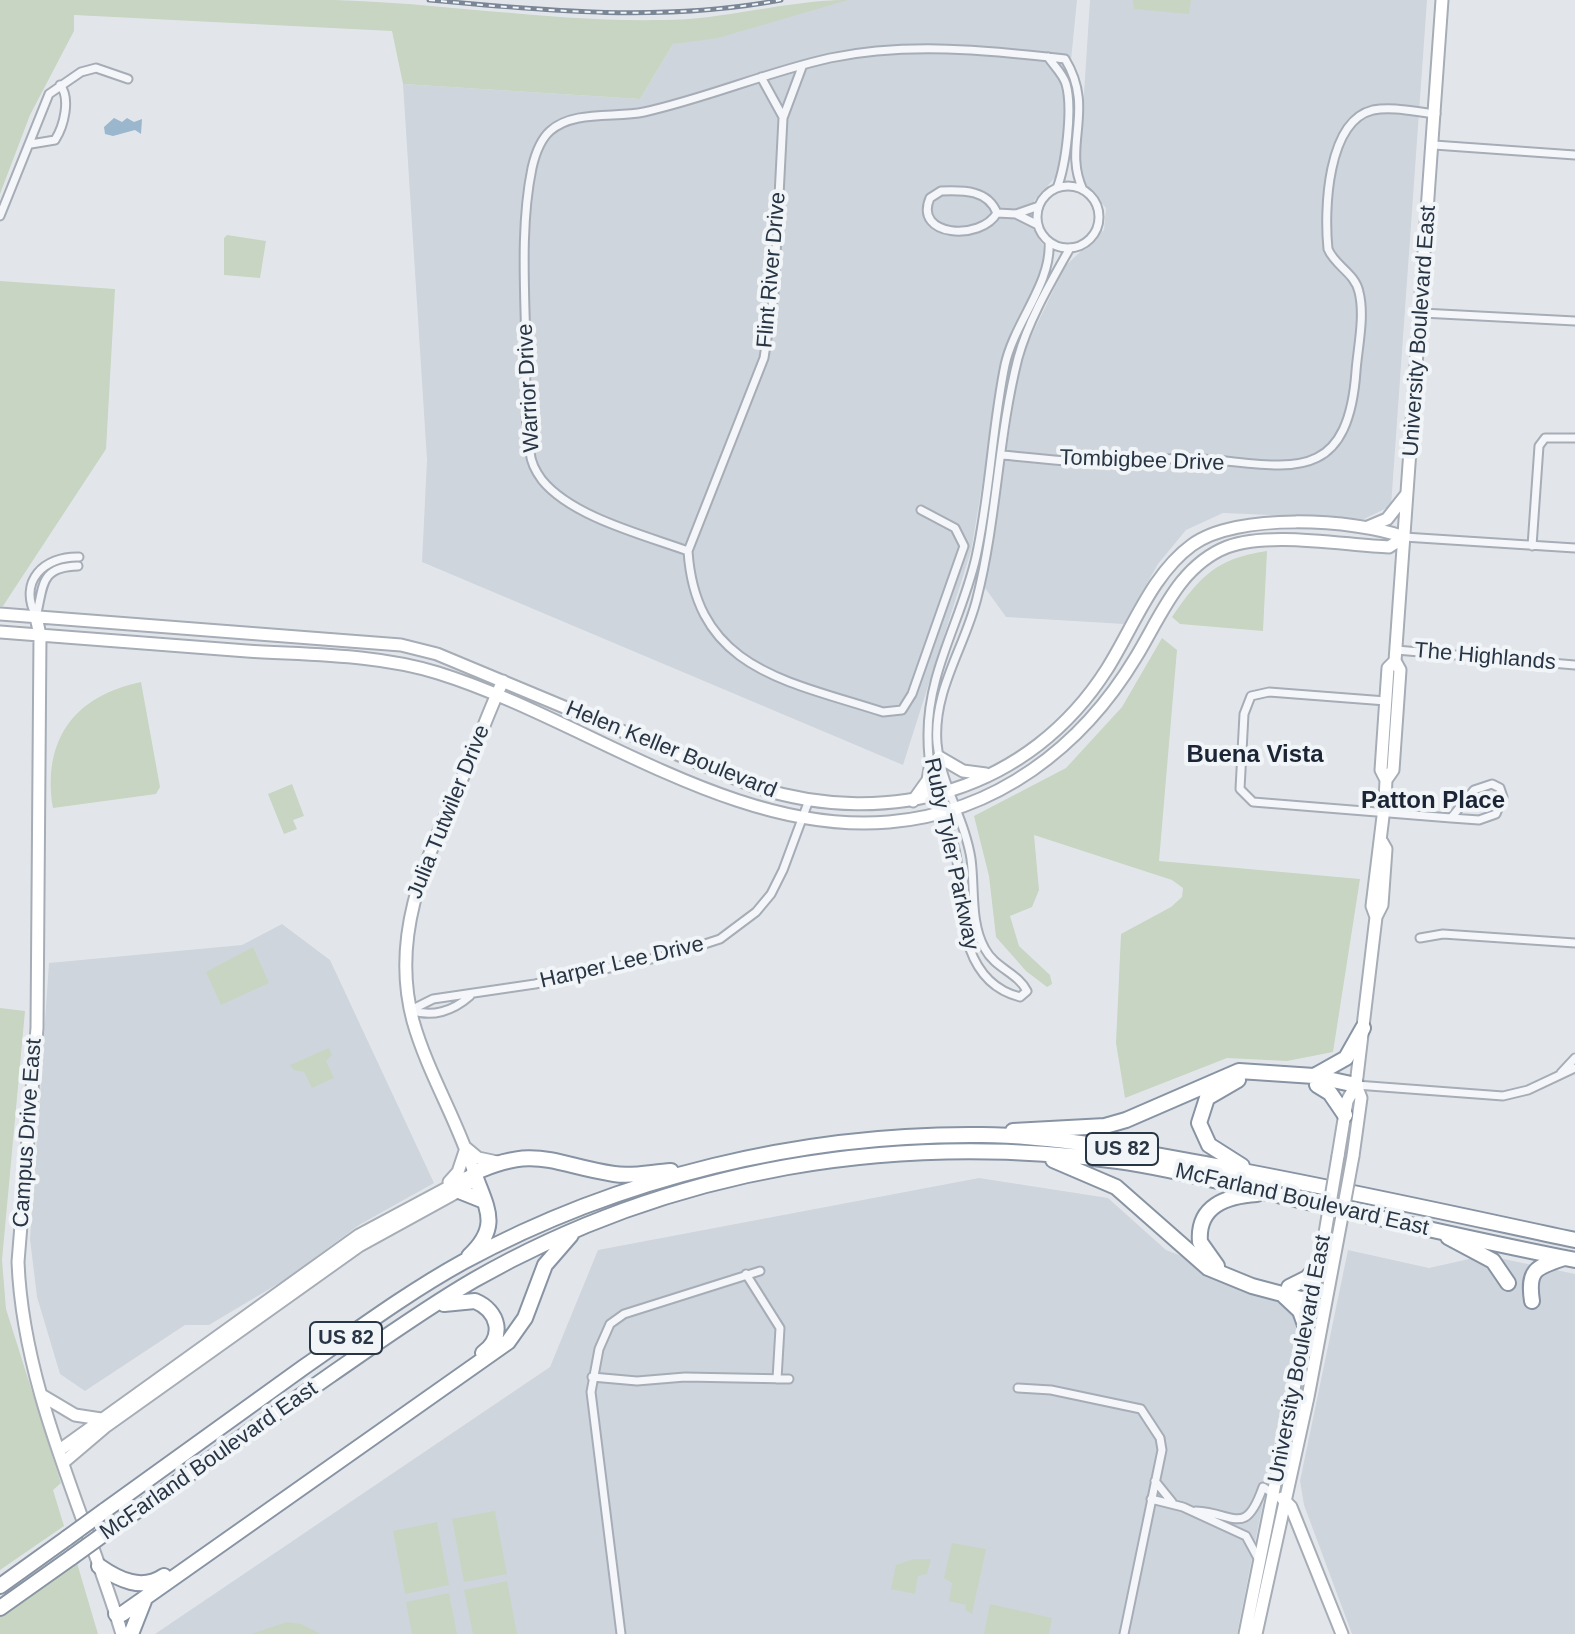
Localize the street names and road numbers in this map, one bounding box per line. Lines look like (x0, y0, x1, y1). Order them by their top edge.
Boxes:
street label: Flint River Drive (752, 191, 792, 349)
street label: University Boulevard East (1398, 204, 1442, 458)
street label: Warrior Drive (512, 323, 546, 453)
street label: Tombigbee Drive (1059, 445, 1225, 477)
street label: The Highlands (1413, 638, 1557, 676)
street label: Helen Keller Boulevard (562, 696, 780, 804)
street label: Julia Tutwiler Drive (402, 721, 496, 903)
street label: Ruby Tyler Parkway (918, 756, 984, 952)
street label: Harper Lee Drive (537, 931, 707, 995)
street label: Campus Drive East (8, 1038, 48, 1228)
road number: US 82 (1086, 1133, 1158, 1165)
street label: McFarland Boulevard East (1173, 1158, 1431, 1242)
street label: University Boulevard East (1263, 1233, 1337, 1485)
road number: US 82 (310, 1322, 382, 1354)
street label: McFarland Boulevard East (95, 1376, 323, 1546)

